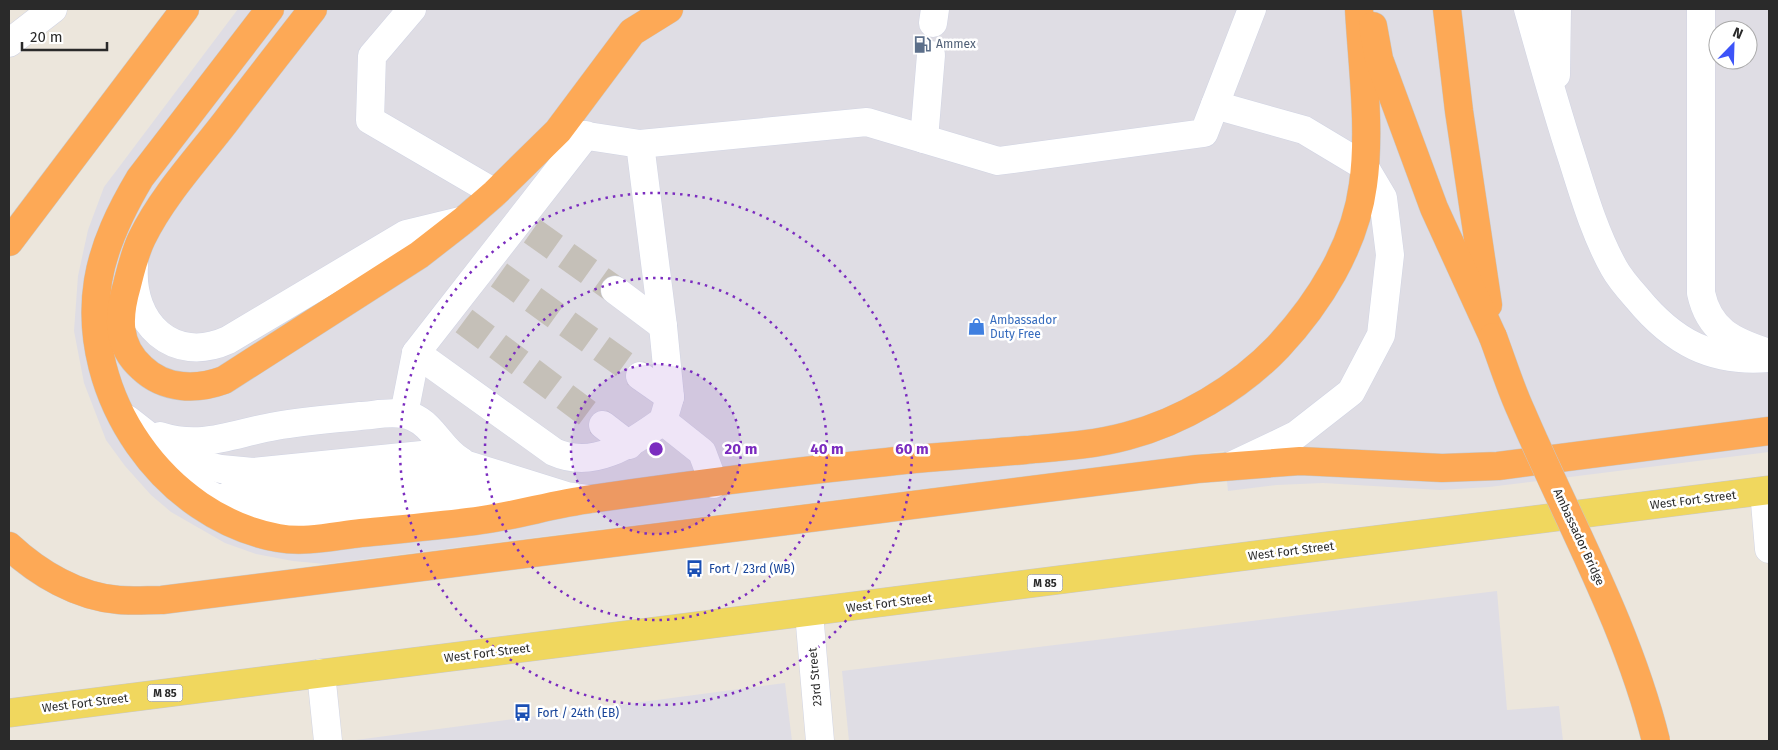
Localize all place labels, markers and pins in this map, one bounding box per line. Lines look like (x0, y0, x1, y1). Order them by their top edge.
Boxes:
fuel station icon: Ammex (912, 34, 932, 54)
place label: Ammex (936, 37, 976, 51)
place label: Ambassador Duty Free (990, 313, 1057, 341)
shop icon: Ambassador Duty Free (966, 317, 986, 337)
centre of rings (647, 440, 665, 458)
bus stop icon: Fort / 23rd (WB) (685, 559, 705, 579)
place label: Fort / 23rd (WB) (709, 562, 795, 576)
bus stop icon: Fort / 24th (EB) (513, 703, 533, 723)
place label: Fort / 24th (EB) (537, 706, 619, 720)

